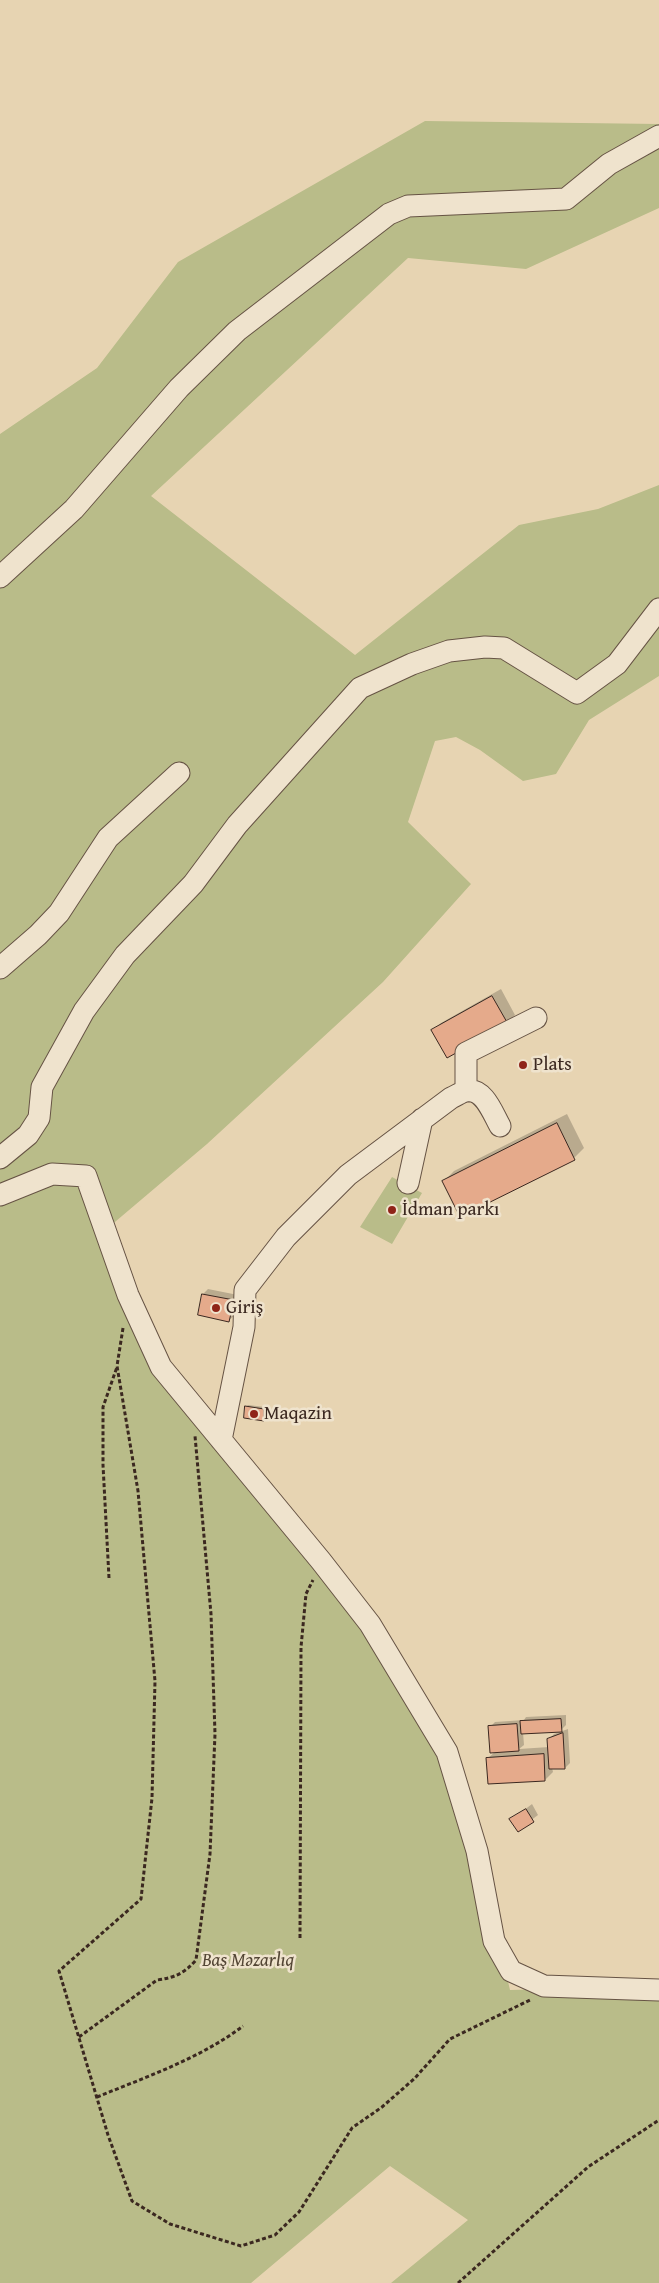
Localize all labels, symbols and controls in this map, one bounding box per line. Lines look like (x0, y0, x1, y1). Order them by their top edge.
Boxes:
place label: Plats (533, 1054, 572, 1076)
marker: Plats (517, 1059, 529, 1071)
place label: İdman parkı (402, 1199, 499, 1221)
marker: İdman parkı (386, 1204, 398, 1216)
place label: Giriş (226, 1297, 263, 1319)
marker: Giriş (210, 1302, 222, 1314)
place label: Maqazin (264, 1403, 332, 1425)
marker: Maqazin (248, 1408, 260, 1420)
park label: Baş Məzarlıq (202, 1950, 294, 1972)

